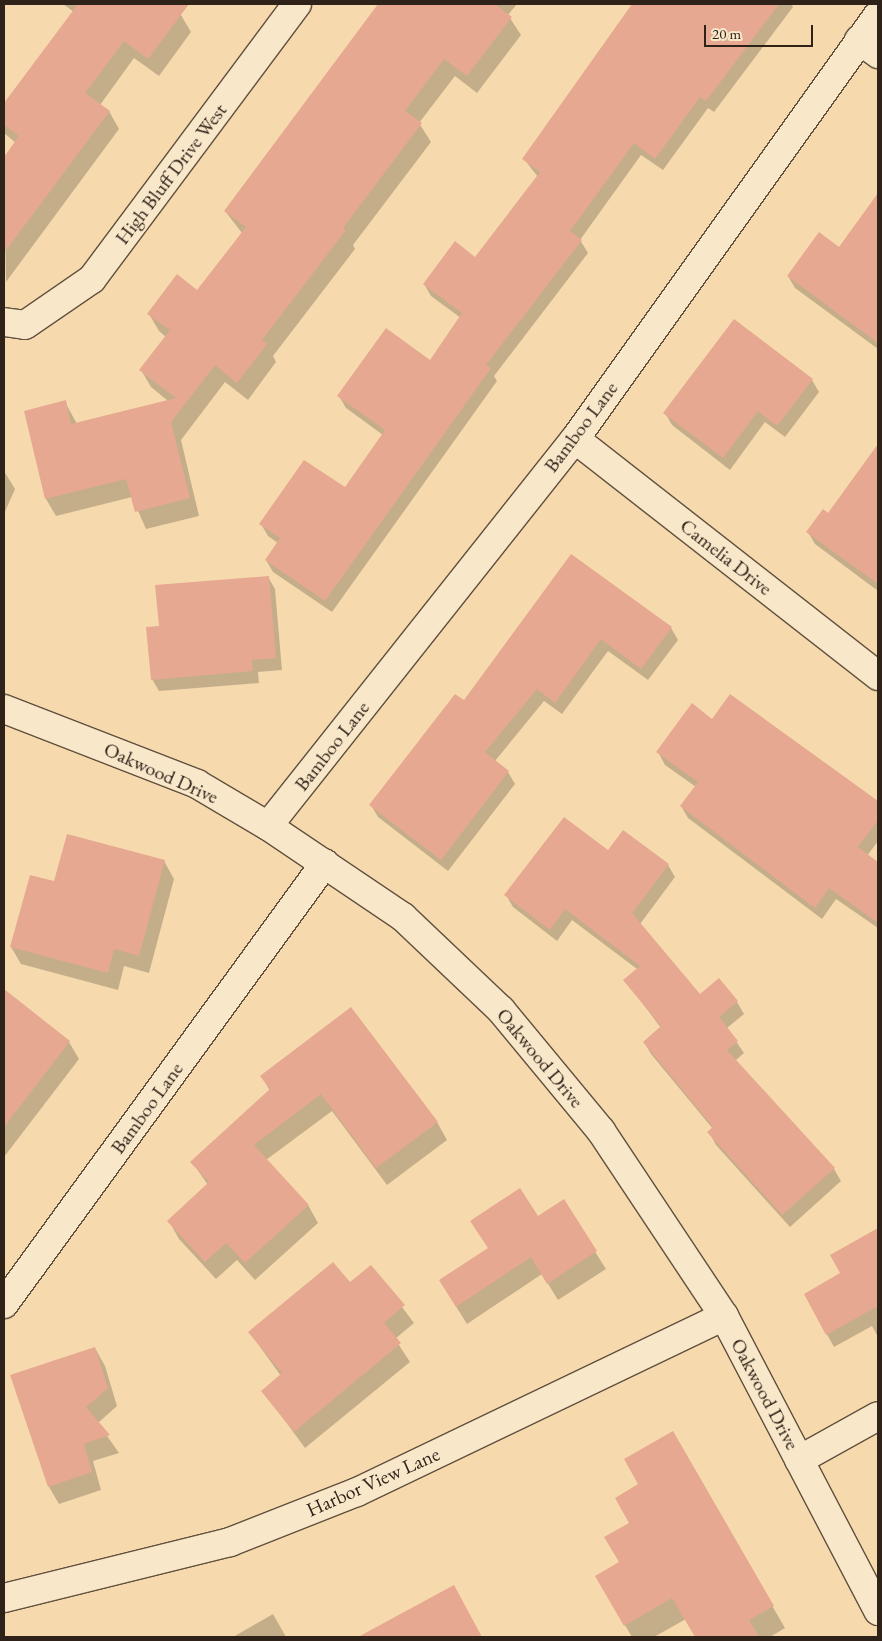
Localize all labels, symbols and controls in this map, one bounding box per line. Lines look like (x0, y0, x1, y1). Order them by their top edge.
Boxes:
scale bar (707, 15, 816, 47)
text: 20 m (712, 24, 741, 43)
street label: High Bluff Drive West (110, 99, 232, 249)
street label: Bamboo Lane (539, 377, 623, 477)
street label: Camelia Drive (675, 514, 777, 600)
street label: Bamboo Lane (289, 696, 375, 796)
street label: Oakwood Drive (100, 737, 222, 809)
street label: Oakwood Drive (491, 1003, 589, 1113)
street label: Bamboo Lane (106, 1058, 188, 1158)
street label: Oakwood Drive (726, 1334, 804, 1454)
street label: Harbor View Lane (303, 1442, 443, 1522)

